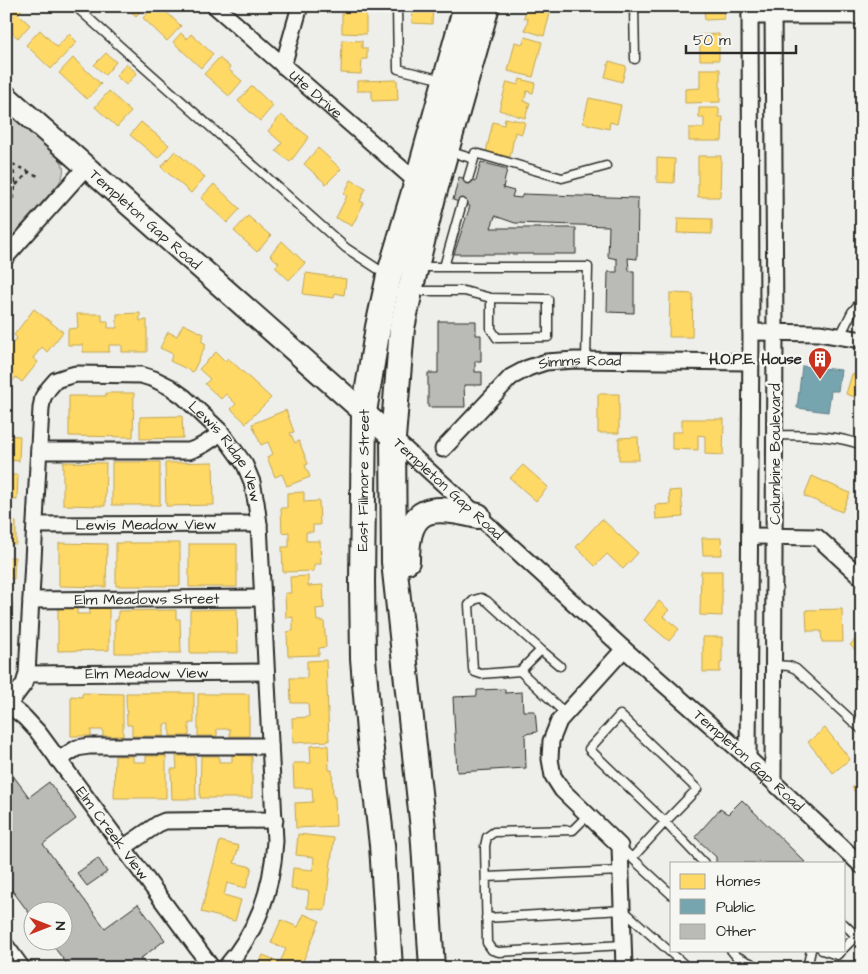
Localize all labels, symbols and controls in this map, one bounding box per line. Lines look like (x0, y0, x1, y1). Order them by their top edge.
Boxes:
scale bar (686, 22, 796, 54)
text: 50 m (693, 30, 731, 51)
street label: Ute Drive (285, 65, 347, 123)
street label: Templeton Gap Road (85, 164, 206, 275)
building icon: H.O.P.E. House (807, 346, 833, 380)
street label: Simms Road (535, 349, 622, 374)
place label: H.O.P.E. House (709, 349, 802, 370)
street label: Columbine Boulevard (765, 383, 786, 525)
street label: Lewis Ridge View (184, 396, 266, 504)
street label: East Fillmore Street (352, 409, 375, 552)
street label: Templeton Gap Road (389, 433, 508, 545)
street label: Lewis Meadow View (75, 514, 217, 535)
street label: Elm Meadows Street (74, 588, 220, 610)
street label: Elm Meadow View (85, 662, 209, 684)
street label: Templeton Gap Road (689, 704, 809, 816)
street label: Elm Creek View (71, 782, 154, 884)
legend (670, 862, 846, 952)
text: Homes (716, 871, 761, 892)
text: Public (716, 897, 756, 918)
north arrow (22, 902, 72, 952)
text: Other (716, 921, 756, 942)
text: N (50, 922, 70, 931)

